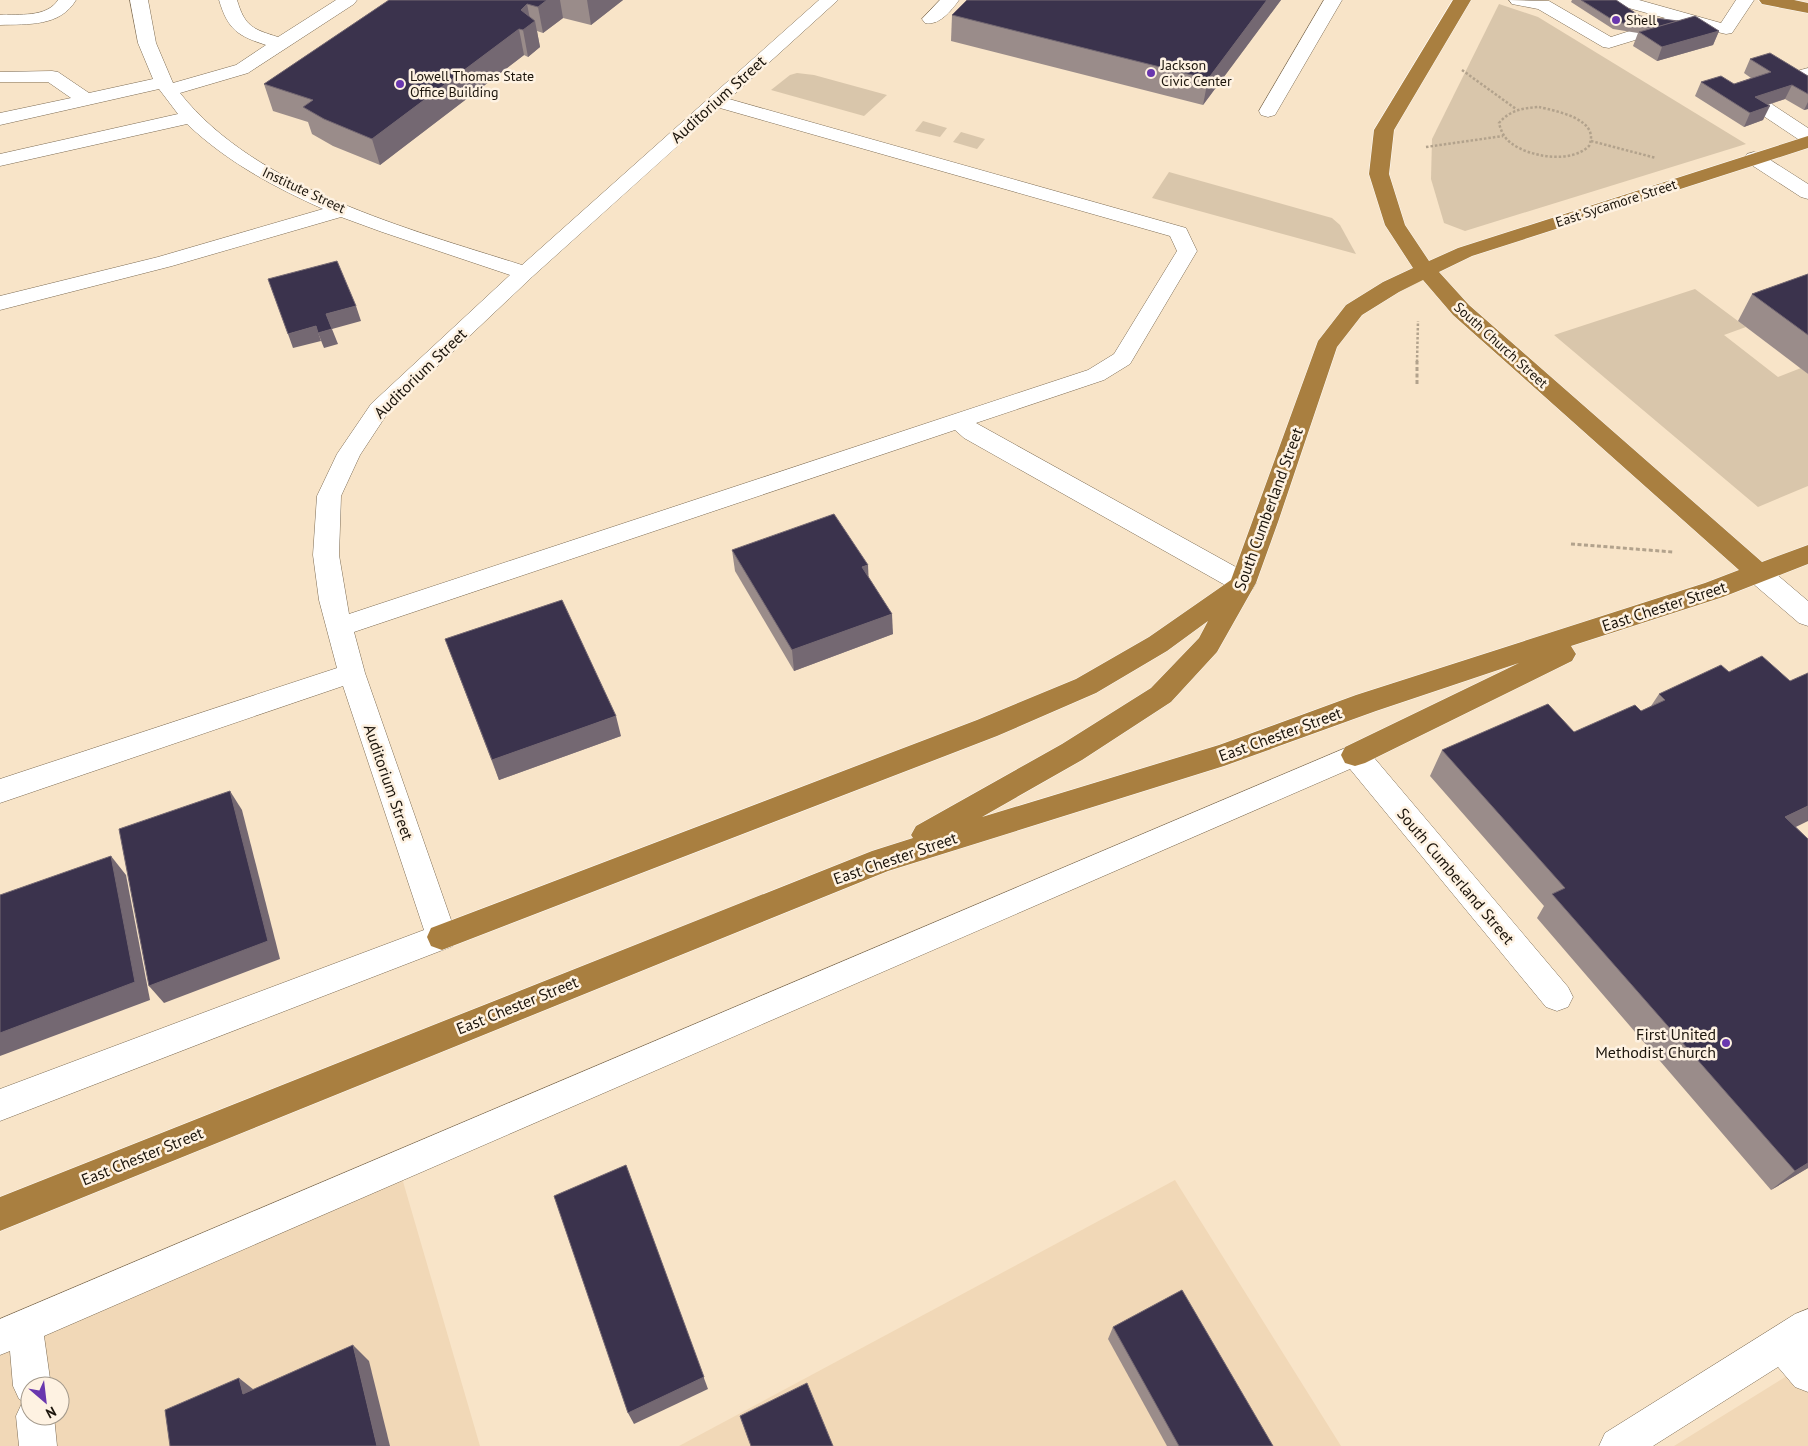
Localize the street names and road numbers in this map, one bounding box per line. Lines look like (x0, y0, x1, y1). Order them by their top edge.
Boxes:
street label: Auditorium Street (666, 51, 770, 147)
street label: Institute Street (260, 163, 349, 217)
street label: East Sycamore Street (1553, 175, 1679, 231)
street label: South Church Street (1450, 298, 1552, 392)
street label: Auditorium Street (369, 323, 471, 422)
street label: South Cumberland Street (1229, 424, 1307, 593)
street label: East Chester Street (1599, 576, 1729, 636)
street label: East Chester Street (1216, 702, 1345, 766)
street label: Auditorium Street (360, 721, 418, 843)
street label: South Cumberland Street (1393, 804, 1519, 949)
street label: East Chester Street (830, 827, 960, 889)
street label: East Chester Street (453, 971, 581, 1039)
street label: East Chester Street (78, 1122, 206, 1190)

